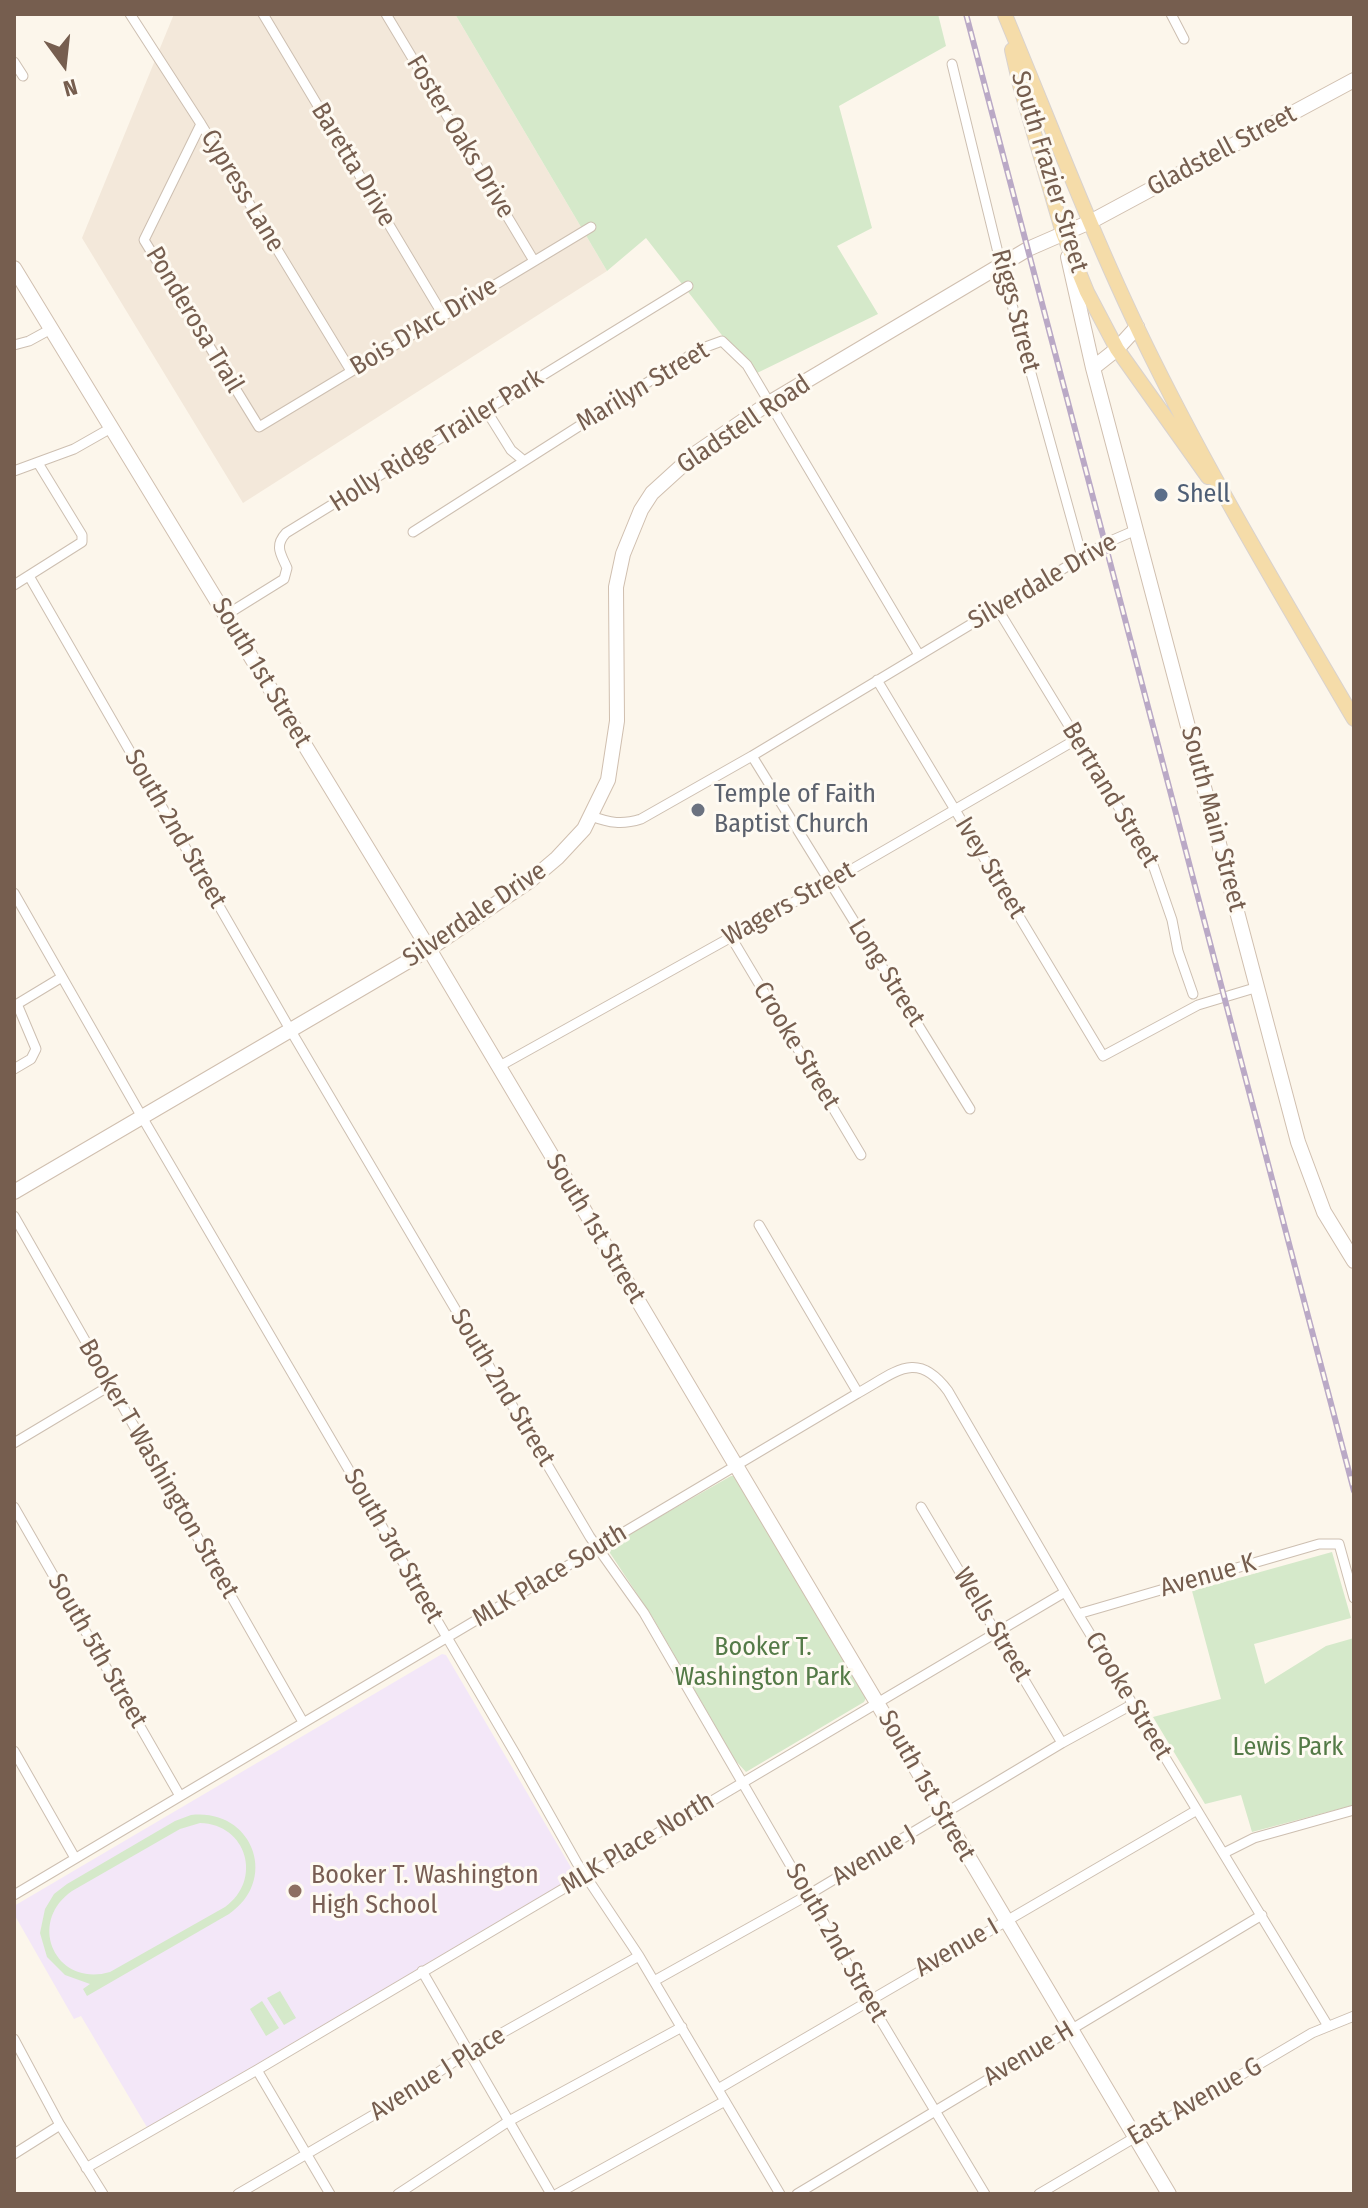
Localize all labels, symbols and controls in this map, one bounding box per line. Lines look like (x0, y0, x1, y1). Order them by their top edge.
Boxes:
north arrow (24, 24, 104, 104)
street label: Foster Oaks Drive (399, 50, 521, 224)
street label: South Frazier Street (1004, 68, 1094, 276)
text: N (60, 73, 80, 102)
street label: Baretta Drive (304, 97, 402, 233)
street label: Gladstell Street (1142, 99, 1302, 203)
street label: Cypress Lane (193, 124, 291, 258)
street label: Ponderosa Trail (138, 241, 250, 399)
street label: Riggs Street (984, 246, 1046, 376)
street label: Bois D'Arc Drive (345, 271, 503, 383)
street label: Marilyn Street (571, 335, 715, 439)
street label: Holly Ridge Trailer Park (325, 363, 549, 519)
street label: Gladstell Road (671, 369, 817, 481)
place label: Shell (1177, 479, 1230, 511)
marker: Shell (1152, 486, 1170, 504)
street label: Silverdale Drive (963, 527, 1123, 637)
street label: South 1st Street (204, 593, 318, 753)
street label: Bertrand Street (1055, 717, 1165, 873)
street label: South Main Street (1173, 723, 1253, 915)
street label: South 2nd Street (117, 744, 233, 914)
place label: Temple of Faith Baptist Church (714, 779, 876, 840)
marker: Temple of Faith Baptist Church (689, 801, 707, 819)
street label: Ivey Street (948, 812, 1032, 924)
street label: Wagers Street (718, 855, 860, 953)
street label: Silverdale Drive (398, 856, 552, 974)
street label: Long Street (841, 914, 931, 1032)
street label: Crooke Street (746, 977, 846, 1115)
street label: South 1st Street (538, 1149, 652, 1309)
street label: South 2nd Street (443, 1304, 561, 1472)
street label: Booker T Washington Street (71, 1334, 245, 1604)
street label: South 3rd Street (336, 1463, 450, 1629)
street label: MLK Place South (467, 1518, 633, 1634)
street label: Avenue K (1157, 1547, 1259, 1605)
street label: Wells Street (946, 1563, 1038, 1687)
street label: South 5th Street (40, 1569, 154, 1733)
street label: Crooke Street (1078, 1627, 1178, 1765)
park label: Booker T. Washington Park (675, 1632, 851, 1694)
street label: South 1st Street (870, 1705, 982, 1867)
park label: Lewis Park (1233, 1732, 1343, 1764)
street label: MLK Place North (556, 1786, 720, 1902)
street label: Avenue J (827, 1819, 921, 1893)
street label: South 2nd Street (778, 1858, 894, 2028)
place label: Booker T. Washington High School (311, 1860, 539, 1922)
marker: Booker T. Washington High School (286, 1882, 304, 1900)
street label: Avenue I (910, 1912, 1004, 1984)
street label: Avenue H (978, 2015, 1080, 2093)
street label: Avenue J Place (365, 2020, 511, 2128)
street label: East Avenue G (1123, 2051, 1267, 2153)

